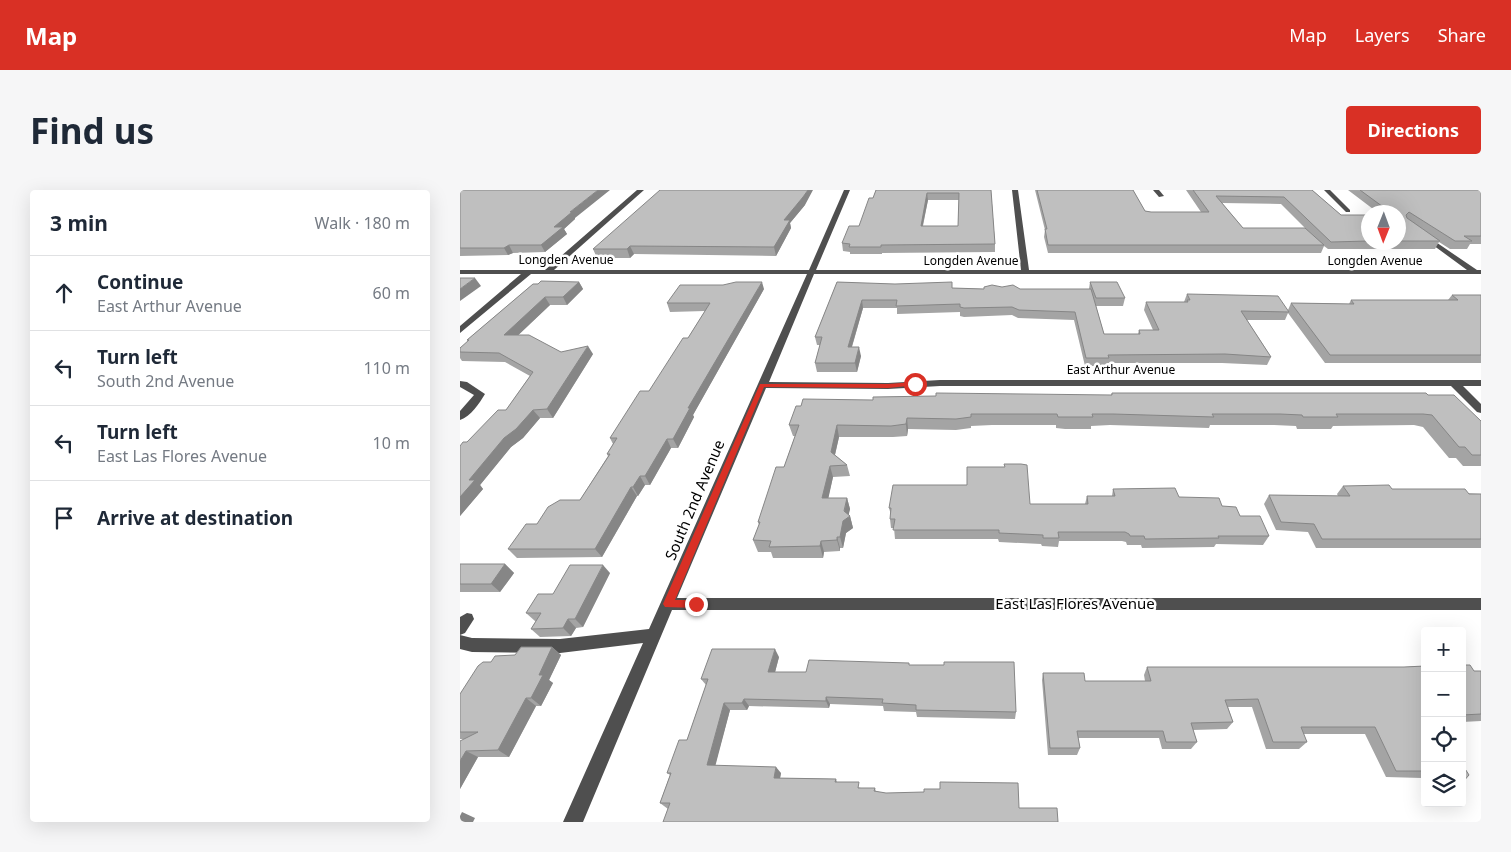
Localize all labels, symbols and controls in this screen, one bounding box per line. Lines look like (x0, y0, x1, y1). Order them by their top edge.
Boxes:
text: Map (25, 19, 77, 52)
text: Map (1289, 23, 1327, 47)
text: Layers (1355, 23, 1410, 47)
text: Share (1438, 23, 1486, 47)
button: Directions (1346, 106, 1481, 154)
text: Find us (30, 107, 154, 154)
north arrow (1361, 205, 1406, 250)
text: 3 min (50, 209, 108, 237)
text: Walk · 180 m (315, 212, 410, 234)
street label: Longden Avenue (518, 251, 614, 268)
street label: Longden Avenue (923, 252, 1019, 269)
street label: Longden Avenue (1327, 252, 1423, 269)
text: Continue (97, 269, 183, 295)
icon: ahead (50, 279, 78, 307)
text: 60 m (373, 282, 410, 304)
text: East Arthur Avenue (97, 295, 242, 317)
text: Turn left (97, 344, 178, 370)
icon: left (50, 354, 78, 382)
text: 110 m (363, 357, 410, 379)
street label: East Arthur Avenue (1067, 361, 1176, 378)
text: South 2nd Avenue (97, 370, 234, 392)
route start (904, 373, 927, 396)
text: Turn left (97, 419, 178, 445)
icon: left (50, 429, 78, 457)
text: 10 m (373, 432, 410, 454)
street label: South 2nd Avenue (660, 436, 728, 563)
text: East Las Flores Avenue (97, 445, 267, 467)
icon: arrive (50, 504, 78, 532)
text: Arrive at destination (97, 505, 293, 531)
route end (685, 593, 708, 616)
street label: East Las Flores Avenue (995, 593, 1155, 613)
map controls (1421, 627, 1466, 807)
button: + (1421, 627, 1466, 672)
button: − (1421, 672, 1466, 717)
button: locate (1421, 717, 1466, 762)
button: layers (1421, 762, 1466, 807)

